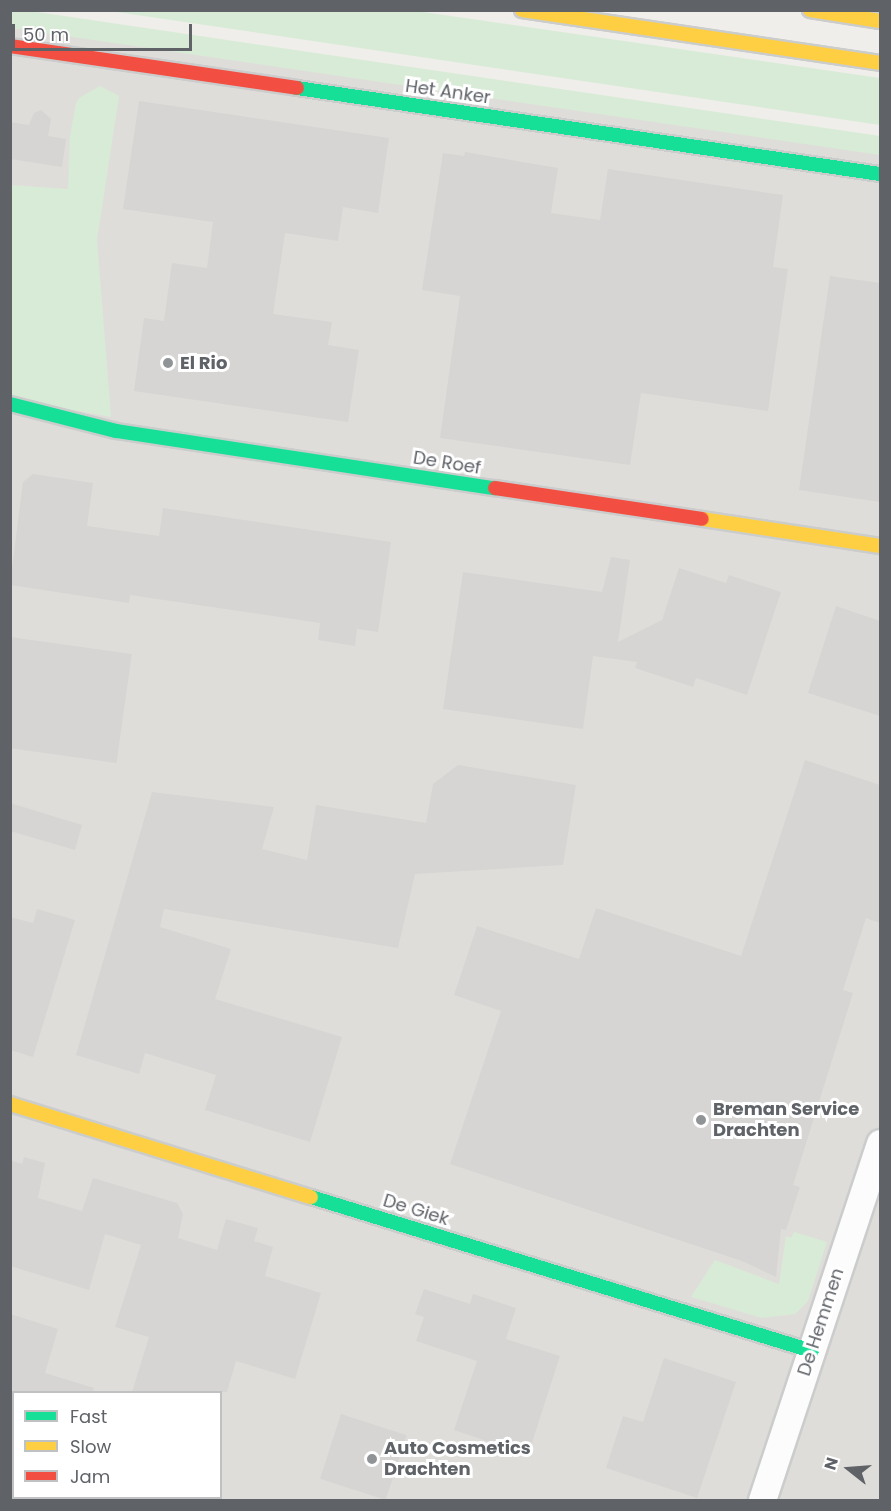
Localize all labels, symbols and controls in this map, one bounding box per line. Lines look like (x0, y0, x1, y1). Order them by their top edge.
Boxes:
scale bar (15, 12, 195, 50)
text: 50 m (23, 22, 69, 47)
street label: Het Anker (404, 75, 492, 109)
place label: El Rio (180, 352, 227, 374)
marker: El Rio (161, 356, 175, 370)
street label: De Roef (412, 447, 482, 479)
place label: Breman Service Drachten (713, 1099, 859, 1142)
marker: Breman Service Drachten (694, 1113, 708, 1127)
street label: De Giek (381, 1190, 451, 1230)
street label: De Hemmen (793, 1265, 849, 1379)
legend (12, 1391, 222, 1499)
text: Fast (70, 1404, 107, 1429)
text: Slow (70, 1434, 111, 1459)
place label: Auto Cosmetics Drachten (384, 1438, 531, 1480)
north arrow (819, 1439, 879, 1499)
marker: Auto Cosmetics Drachten (365, 1452, 379, 1466)
text: N (819, 1454, 844, 1473)
text: Jam (70, 1464, 110, 1489)

